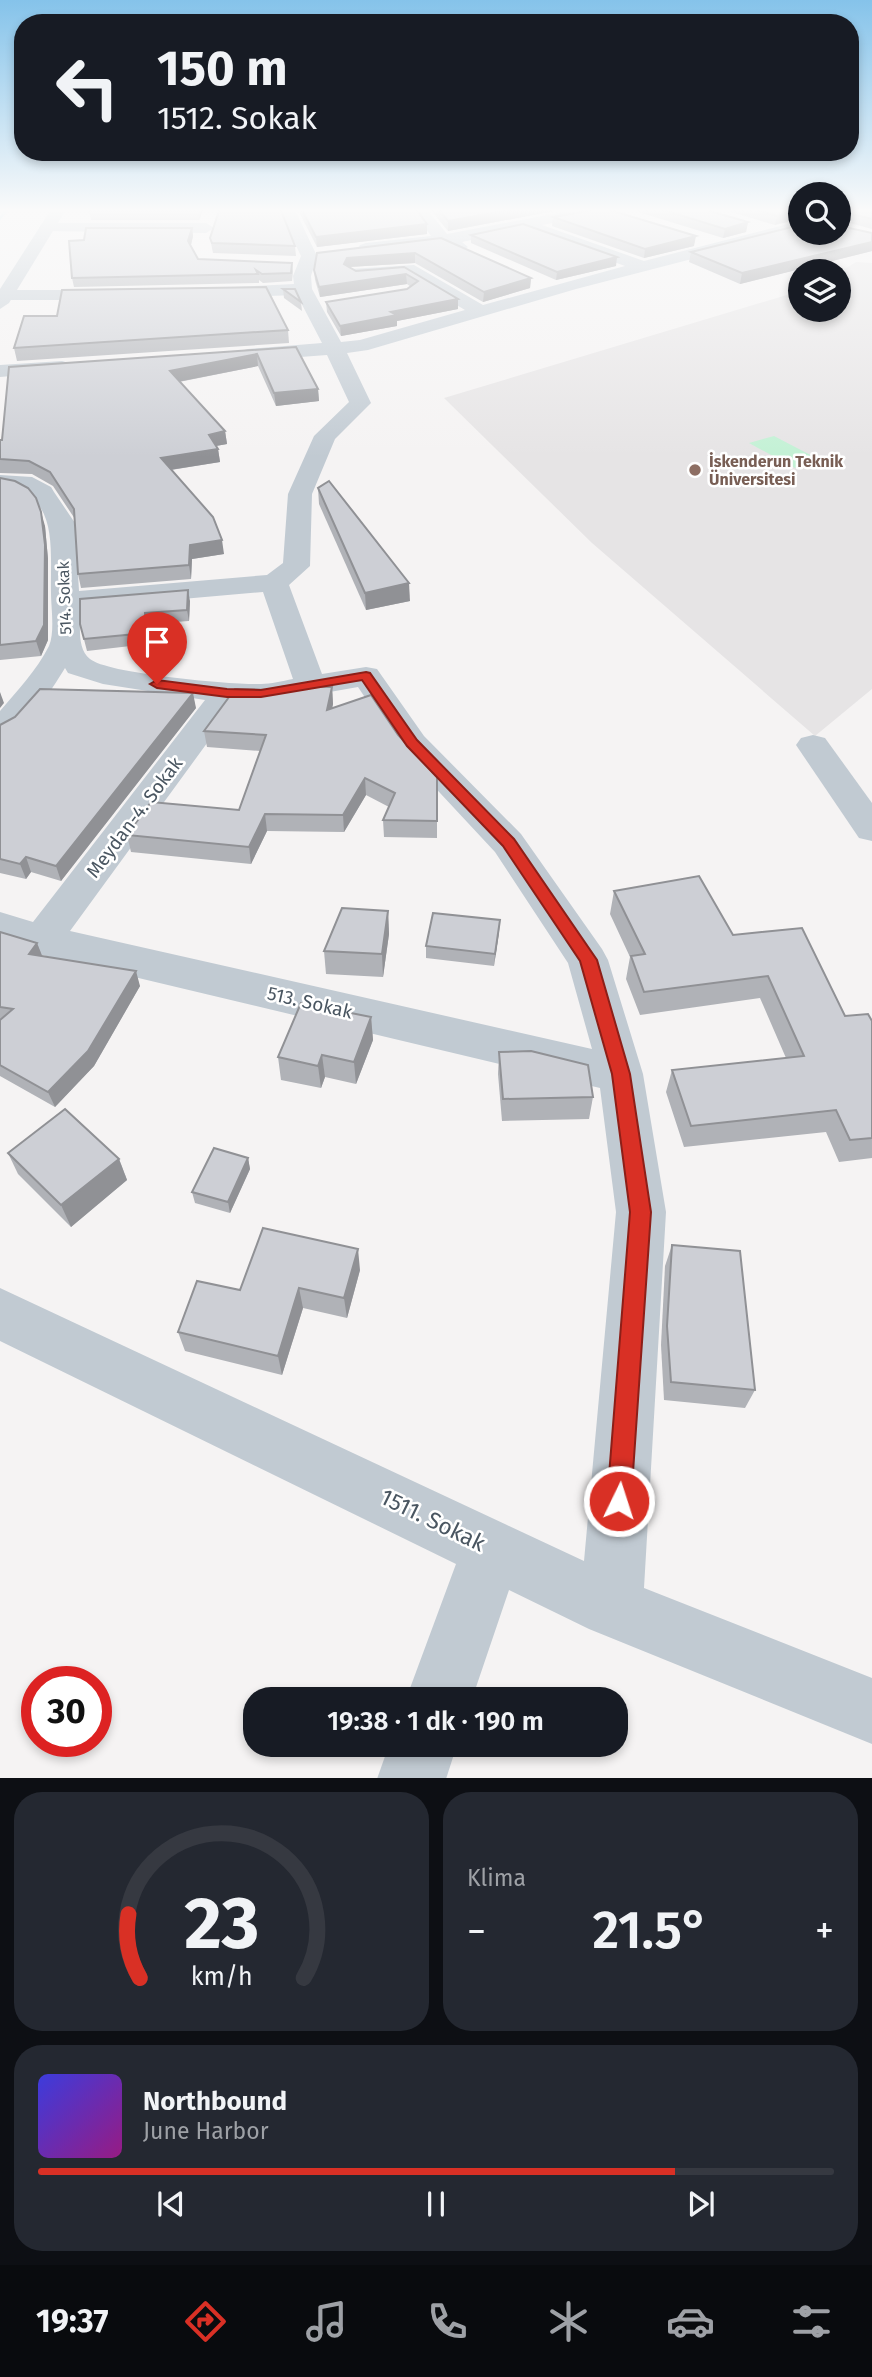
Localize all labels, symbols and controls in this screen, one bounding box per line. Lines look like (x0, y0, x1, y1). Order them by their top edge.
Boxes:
text: 150 m (157, 39, 288, 98)
icon: left (42, 42, 133, 133)
text: 1512. Sokak (157, 99, 317, 137)
map controls (788, 182, 851, 322)
button: search (788, 182, 851, 245)
button: layers (788, 259, 851, 322)
place label: İskenderun Teknik Üniversitesi (709, 452, 843, 489)
marker: İskenderun Teknik Üniversitesi (687, 462, 703, 478)
street label: 514. Sokak (54, 560, 75, 635)
pin (127, 612, 187, 684)
icon: arrive (138, 623, 176, 661)
street label: Meydan-4. Sokak (81, 752, 187, 882)
street label: 513. Sokak (265, 982, 355, 1024)
position arrow (582, 1464, 656, 1538)
street label: 1511. Sokak (376, 1483, 490, 1557)
speed limit sign: 30 (21, 1666, 112, 1757)
text: 19:38 · 1 dk · 190 m (327, 1706, 544, 1737)
text: Klima (467, 1864, 526, 1892)
text: 23 (184, 1880, 259, 1967)
text: 21.5° (592, 1899, 709, 1962)
text: − (467, 1908, 486, 1954)
text: + (815, 1908, 834, 1954)
text: km/h (191, 1961, 252, 1991)
text: Northbound (143, 2086, 287, 2117)
text: June Harbor (143, 2117, 269, 2145)
icon: previous (152, 2185, 190, 2223)
icon: pause (417, 2185, 455, 2223)
icon: next (682, 2185, 720, 2223)
icon: directions (181, 2297, 230, 2346)
icon: music (302, 2297, 351, 2346)
icon: phone (423, 2297, 472, 2346)
icon: climate (544, 2297, 593, 2346)
icon: car (666, 2297, 715, 2346)
icon: filters (787, 2297, 836, 2346)
text: 19:37 (36, 2302, 109, 2340)

